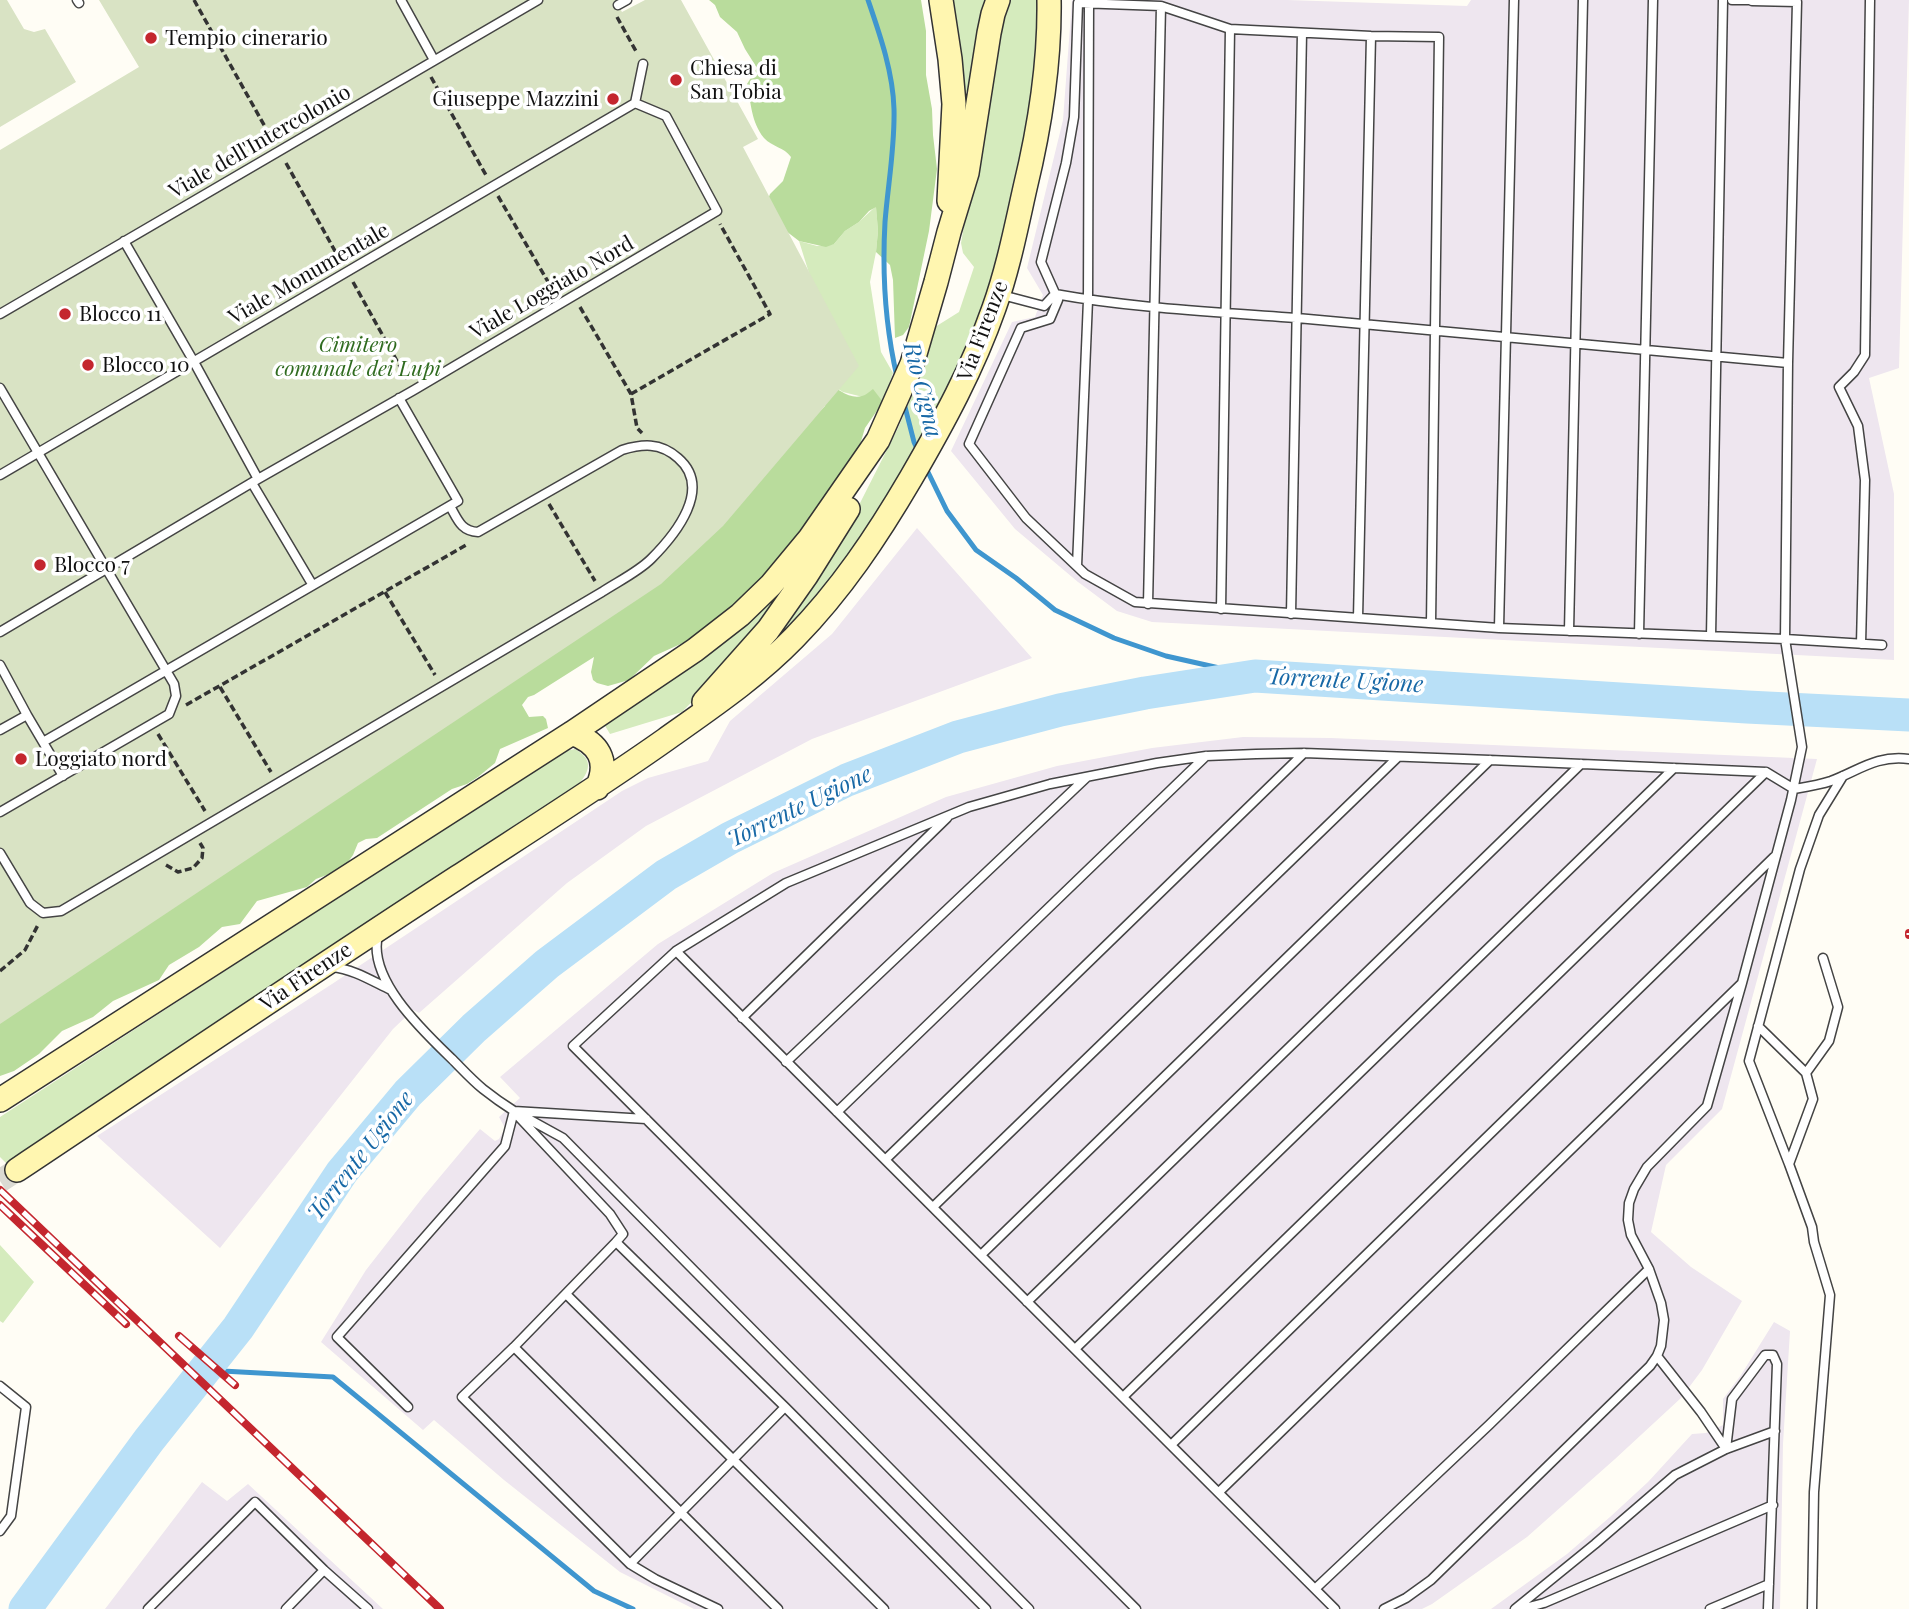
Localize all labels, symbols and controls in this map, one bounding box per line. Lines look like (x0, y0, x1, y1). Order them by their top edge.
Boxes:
place label: Tempio cinerario (165, 25, 328, 51)
marker: Tempio cinerario (143, 30, 159, 46)
place label: Chiesa di San Tobia (690, 55, 782, 105)
marker: Chiesa di San Tobia (668, 72, 684, 88)
street label: Viale dell'Intercolonio (165, 80, 355, 204)
place label: Giuseppe Mazzini (432, 86, 599, 112)
marker: Giuseppe Mazzini (605, 91, 621, 107)
street label: Viale Monumentale (224, 218, 394, 330)
street label: Viale Loggiato Nord (466, 231, 638, 345)
street label: Via Firenze (952, 277, 1014, 385)
place label: Blocco 11 (79, 301, 162, 327)
marker: Blocco 11 (57, 306, 73, 322)
park label: Cimitero comunale dei Lupi (275, 332, 441, 382)
water label: Rio Cigna (897, 339, 947, 441)
place label: Blocco 10 (102, 352, 190, 378)
marker: Blocco 10 (80, 357, 96, 373)
place label: Blocco 7 (54, 552, 130, 578)
marker: Blocco 7 (32, 557, 48, 573)
water label: Torrente Ugione (1266, 663, 1424, 699)
place label: Loggiato nord (35, 746, 167, 772)
marker: Loggiato nord (13, 751, 29, 767)
water label: Torrente Ugione (724, 760, 876, 854)
street label: Via Firenze (255, 937, 357, 1017)
water label: Torrente Ugione (302, 1086, 420, 1226)

